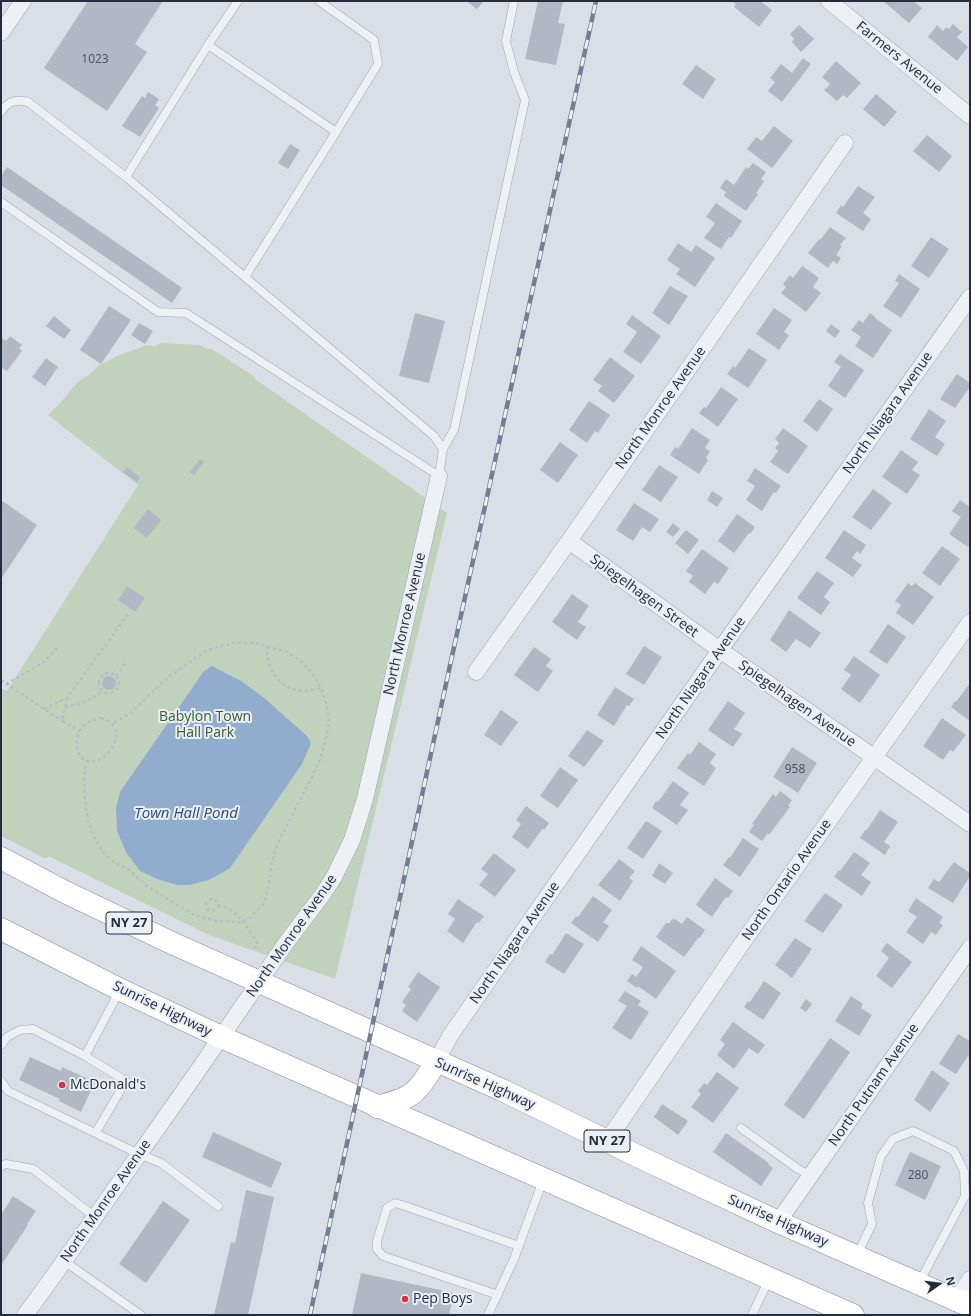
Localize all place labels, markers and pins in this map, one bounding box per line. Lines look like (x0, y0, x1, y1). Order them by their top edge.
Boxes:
place label: McDonald's (70, 1077, 146, 1093)
marker: McDonald's (57, 1080, 67, 1090)
place label: Pep Boys (413, 1291, 473, 1307)
marker: Pep Boys (400, 1294, 410, 1304)

